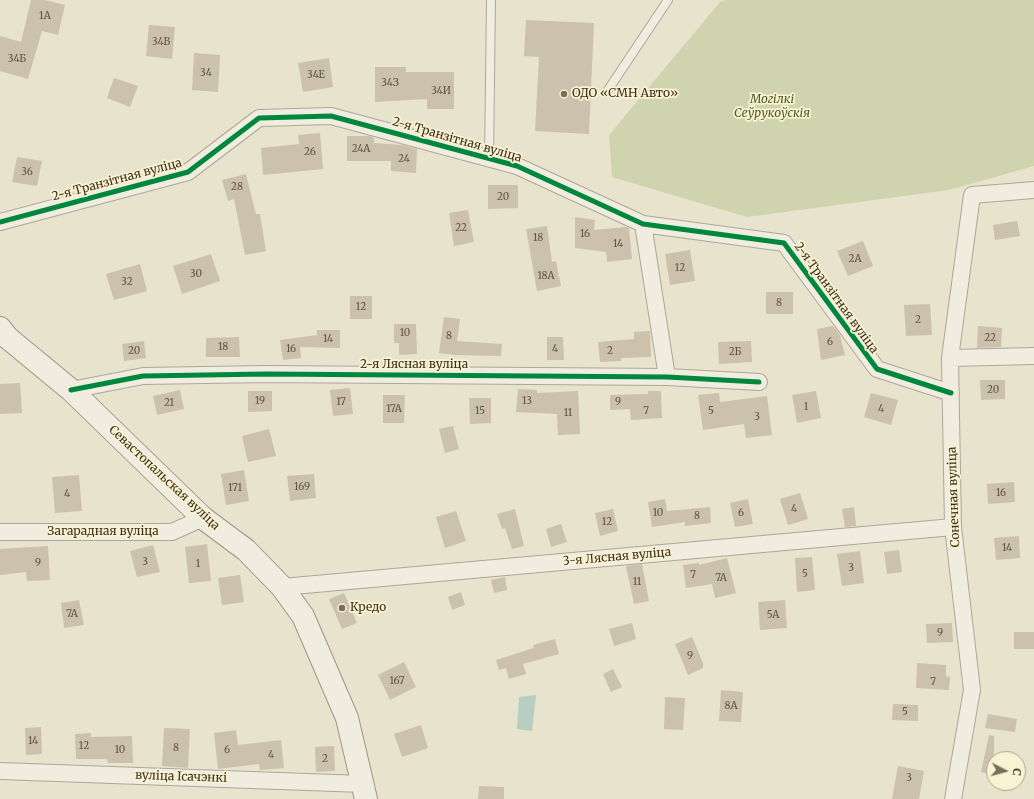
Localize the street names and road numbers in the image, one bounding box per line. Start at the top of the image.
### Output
street label: 2-я Транзітная вуліца [391,115,523,165]
street label: 2-я Транзітная вуліца [51,156,183,204]
street label: 2-я Транзітная вуліца [791,240,881,356]
street label: 2-я Лясная вуліца [360,358,468,372]
street label: Севастопальская вуліца [106,423,222,533]
street label: Сонечная вуліца [945,446,963,548]
street label: Загарадная вуліца [47,525,159,539]
street label: 3-я Лясная вуліца [562,545,672,569]
street label: вуліца Ісачэнкі [135,768,227,786]

